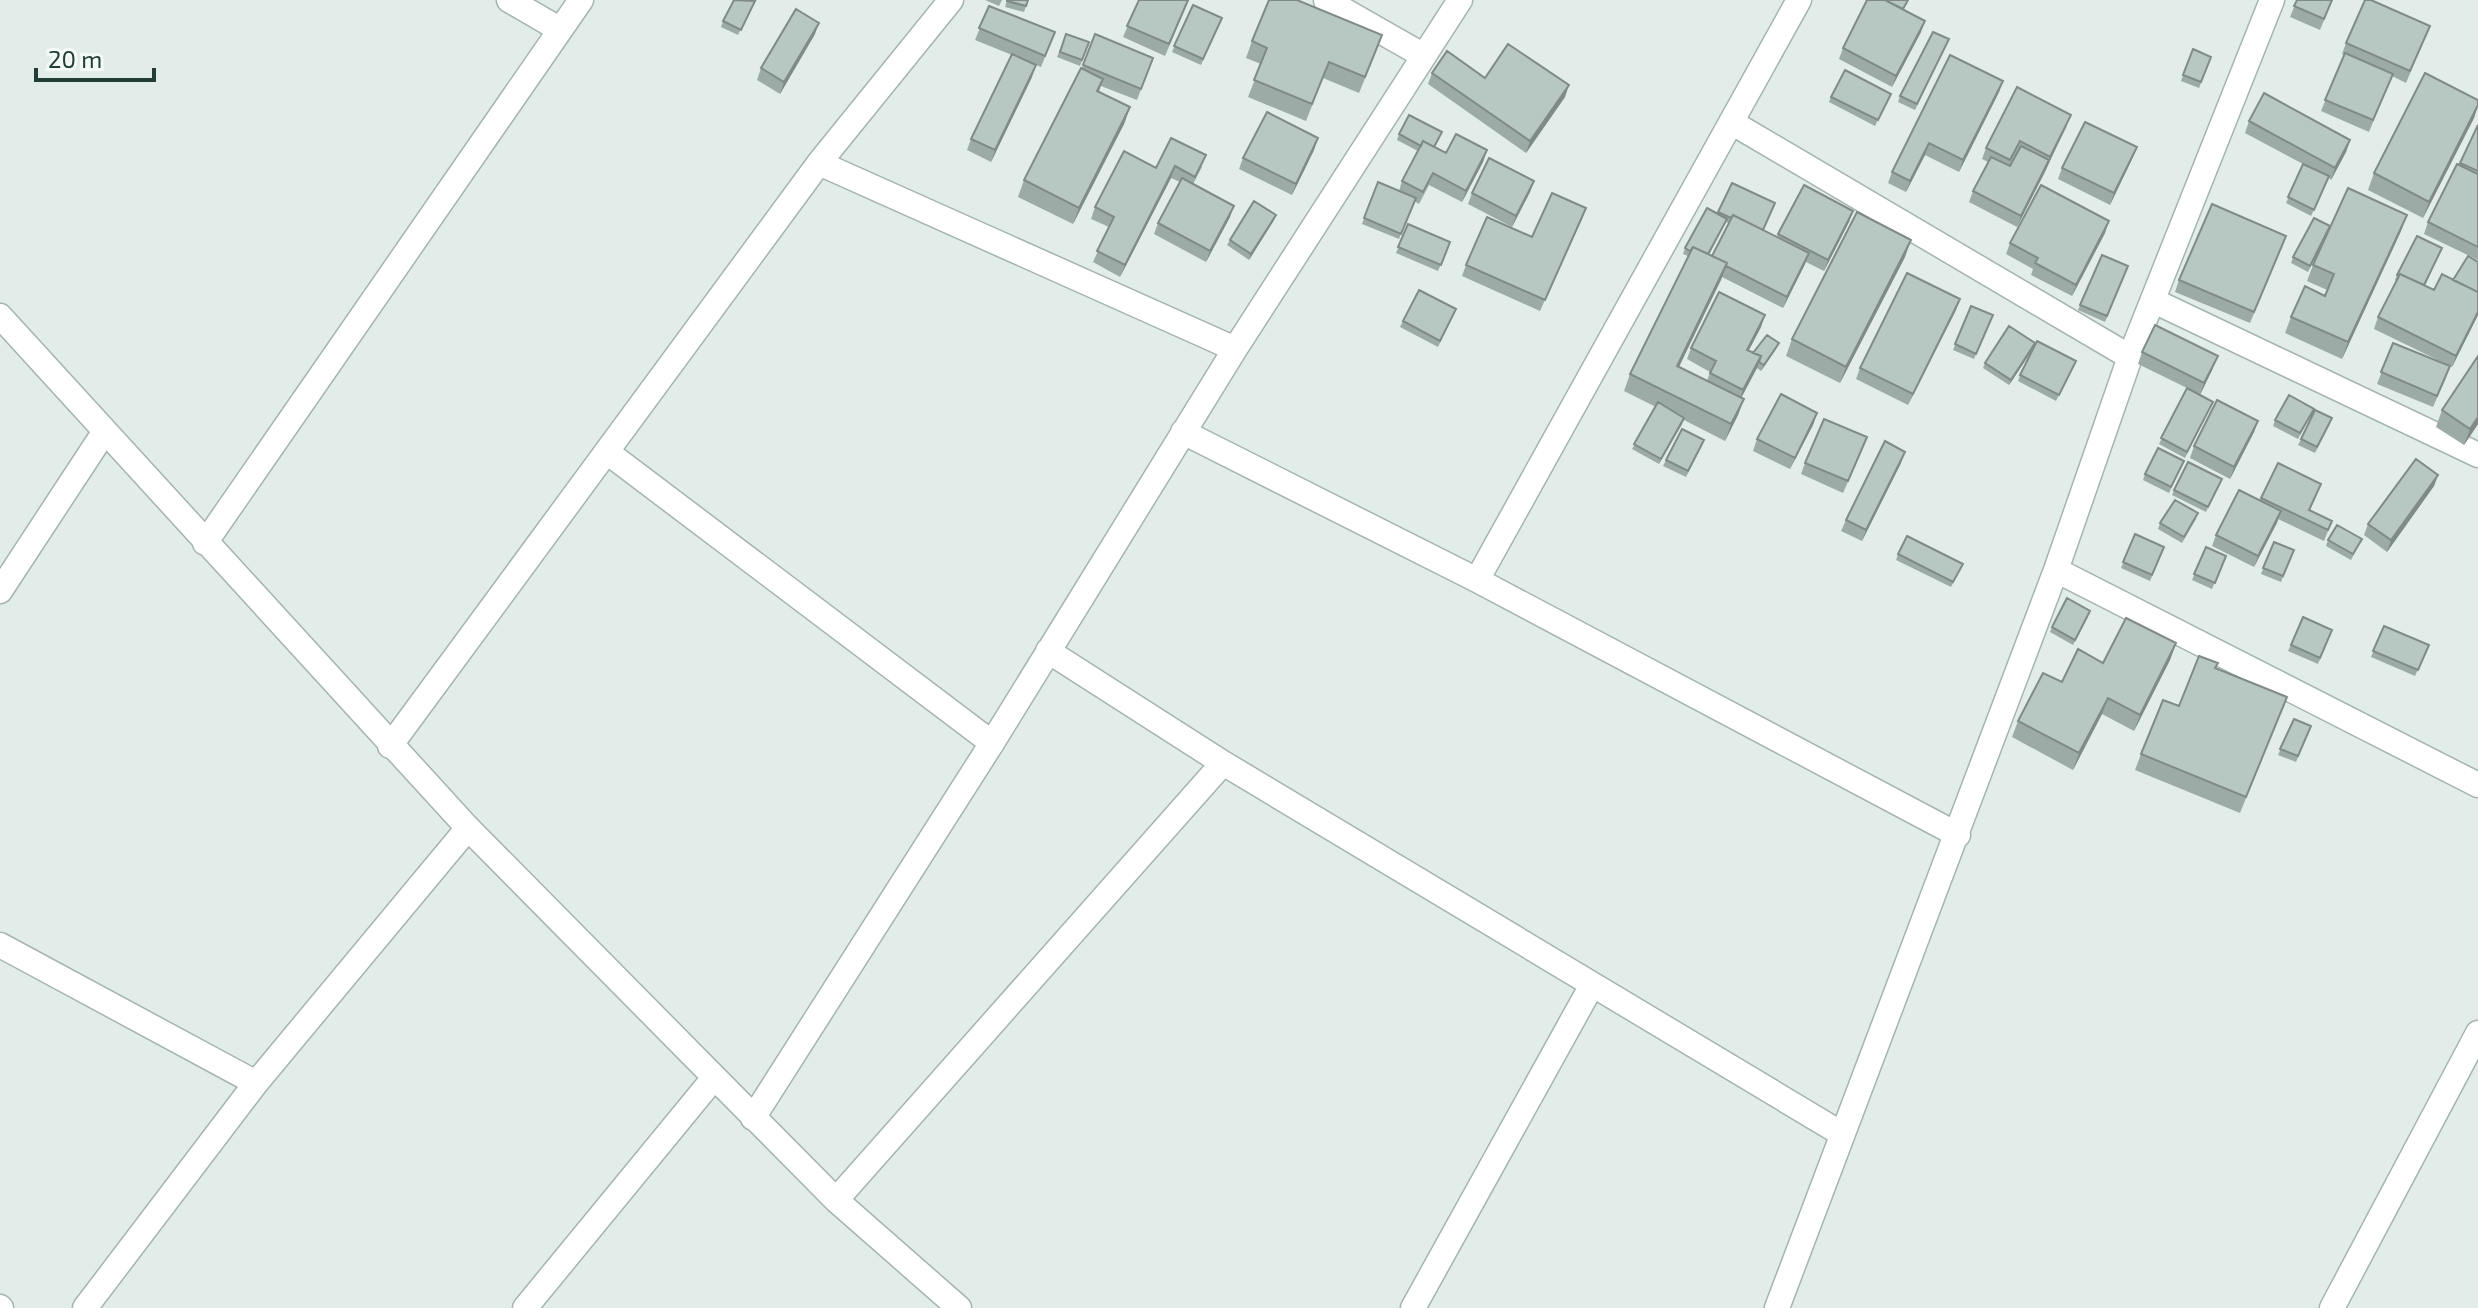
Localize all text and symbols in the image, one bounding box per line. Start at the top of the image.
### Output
scale bar [36,32,154,82]
text: 20 m [48,44,102,73]

